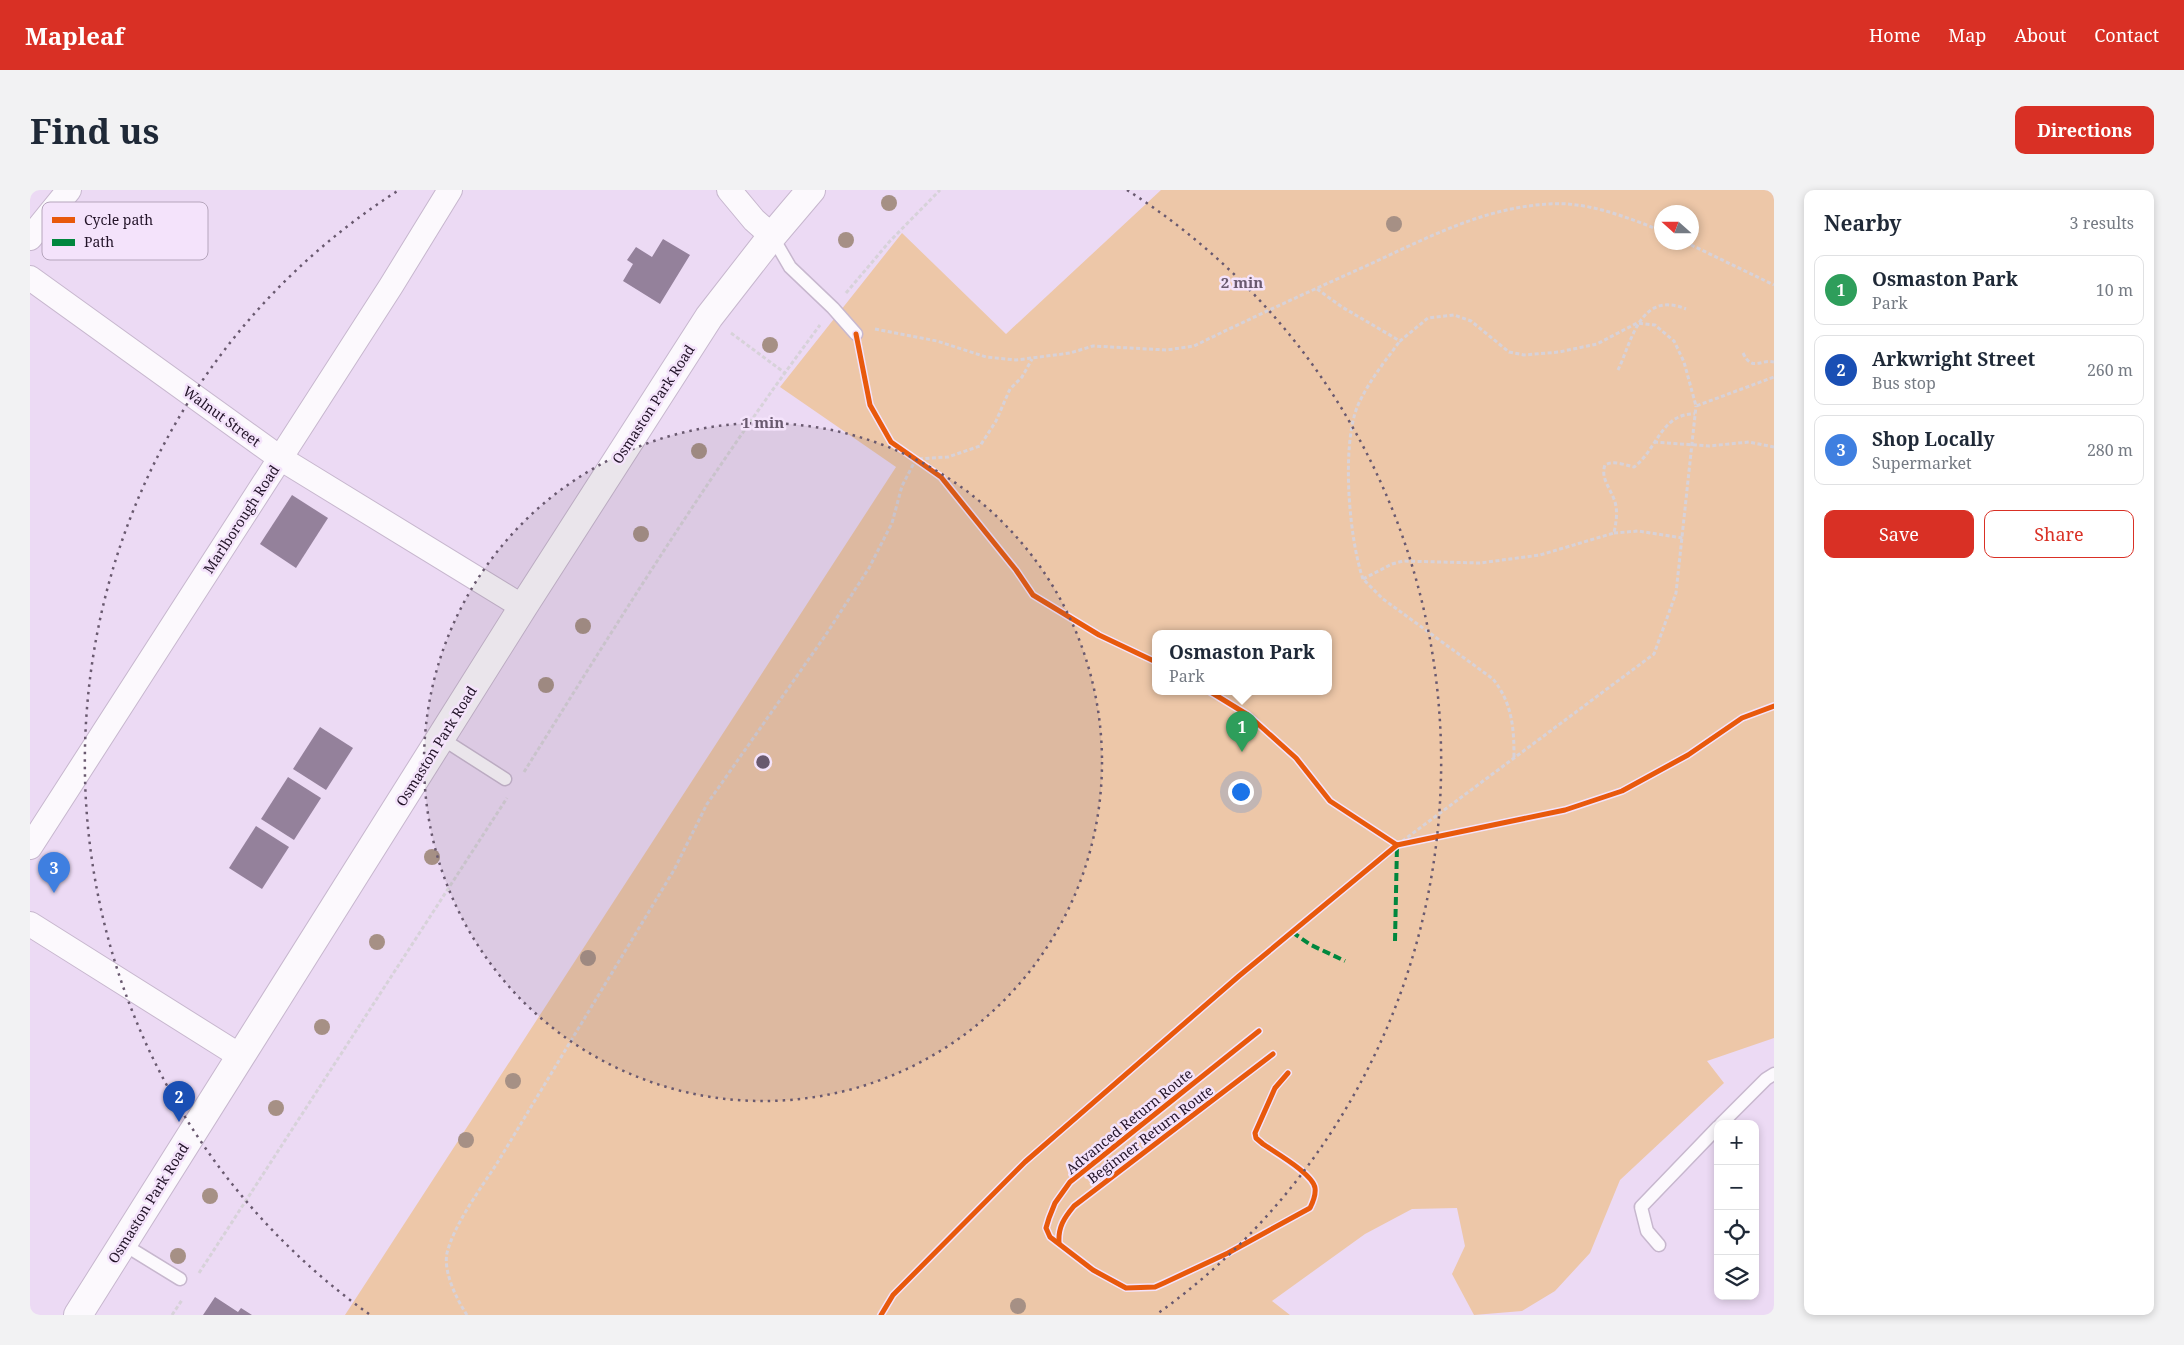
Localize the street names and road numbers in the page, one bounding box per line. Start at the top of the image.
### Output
street label: Osmaston Park Road [607,340,699,467]
street label: Walnut Street [179,381,265,451]
street label: Marlborough Road [199,461,283,577]
street label: Osmaston Park Road [391,682,481,810]
street label: Advanced Return Route [1062,1064,1196,1178]
street label: Beginner Return Route [1083,1080,1217,1188]
street label: Osmaston Park Road [103,1139,193,1267]

